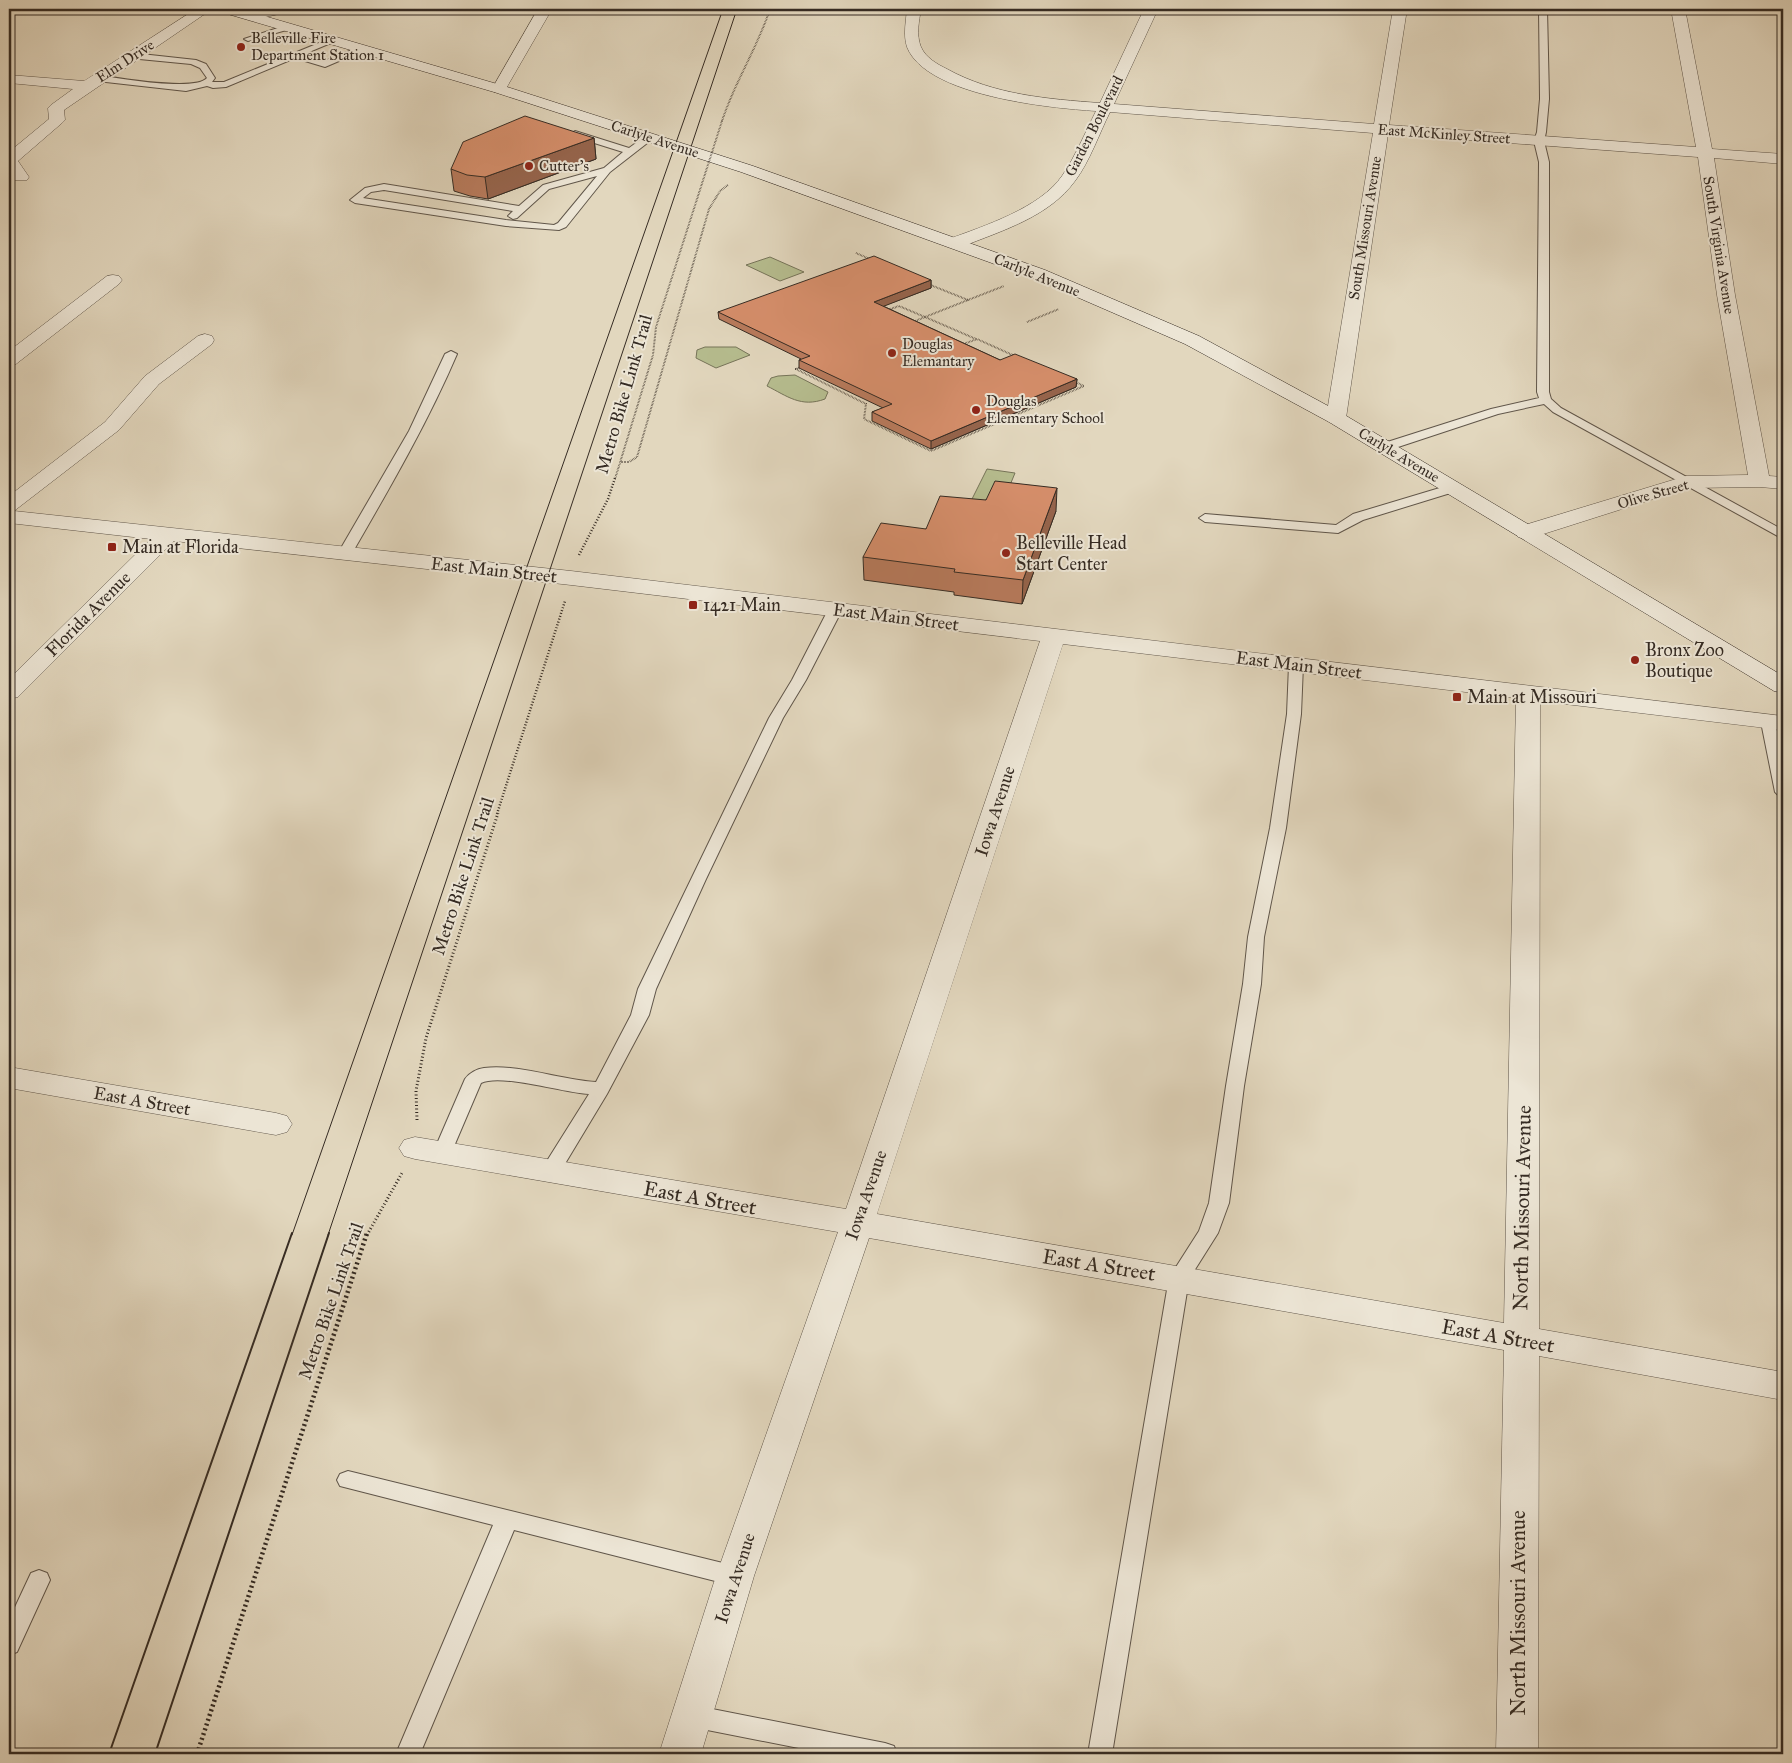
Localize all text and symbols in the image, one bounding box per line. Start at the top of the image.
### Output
place label: Belleville Fire Department Station 1 [251,29,384,64]
street label: Elm Drive [93,36,157,86]
marker: Belleville Fire Department Station 1 [235,41,247,53]
street label: Garden Boulevard [1061,72,1127,179]
street label: Carlyle Avenue [609,116,701,162]
street label: East McKinley Street [1377,120,1512,148]
street label: South Missouri Avenue [1345,155,1385,301]
place label: Cutter's [539,157,589,175]
marker: Cutter's [523,160,535,172]
street label: South Virginia Avenue [1699,175,1739,315]
street label: Carlyle Avenue [991,250,1083,300]
street label: Metro Bike Link Trail [591,312,657,476]
place label: Douglas Elemantary [902,335,975,370]
marker: Douglas Elemantary [886,347,898,359]
place label: Douglas Elementary School [986,392,1105,427]
marker: Douglas Elementary School [970,404,982,416]
street label: Carlyle Avenue [1355,424,1443,486]
street label: Olive Street [1615,475,1691,513]
place label: Belleville Head Start Center [1016,532,1127,575]
place label: Main at Florida [122,536,239,558]
marker: Main at Florida [106,541,118,553]
marker: Belleville Head Start Center [1000,547,1012,559]
street label: East Main Street [430,552,559,588]
street label: Florida Avenue [41,567,135,661]
place label: 1421 Main [703,594,781,616]
street label: East Main Street [832,598,961,636]
marker: 1421 Main [687,599,699,611]
place label: Bronx Zoo Boutique [1645,639,1724,683]
street label: East Main Street [1235,646,1364,684]
marker: Bronx Zoo Boutique [1629,654,1641,666]
place label: Main at Missouri [1467,686,1597,708]
marker: Main at Missouri [1451,691,1463,703]
street label: Iowa Avenue [970,763,1020,859]
street label: Metro Bike Link Trail [427,794,499,958]
street label: East A Street [92,1082,193,1120]
street label: North Missouri Avenue [1507,1105,1537,1311]
street label: Iowa Avenue [840,1147,892,1243]
street label: East A Street [641,1175,759,1221]
street label: Metro Bike Link Trail [294,1219,368,1382]
street label: East A Street [1040,1243,1158,1287]
street label: East A Street [1439,1313,1557,1359]
street label: North Missouri Avenue [1505,1510,1531,1716]
street label: Iowa Avenue [710,1530,760,1626]

